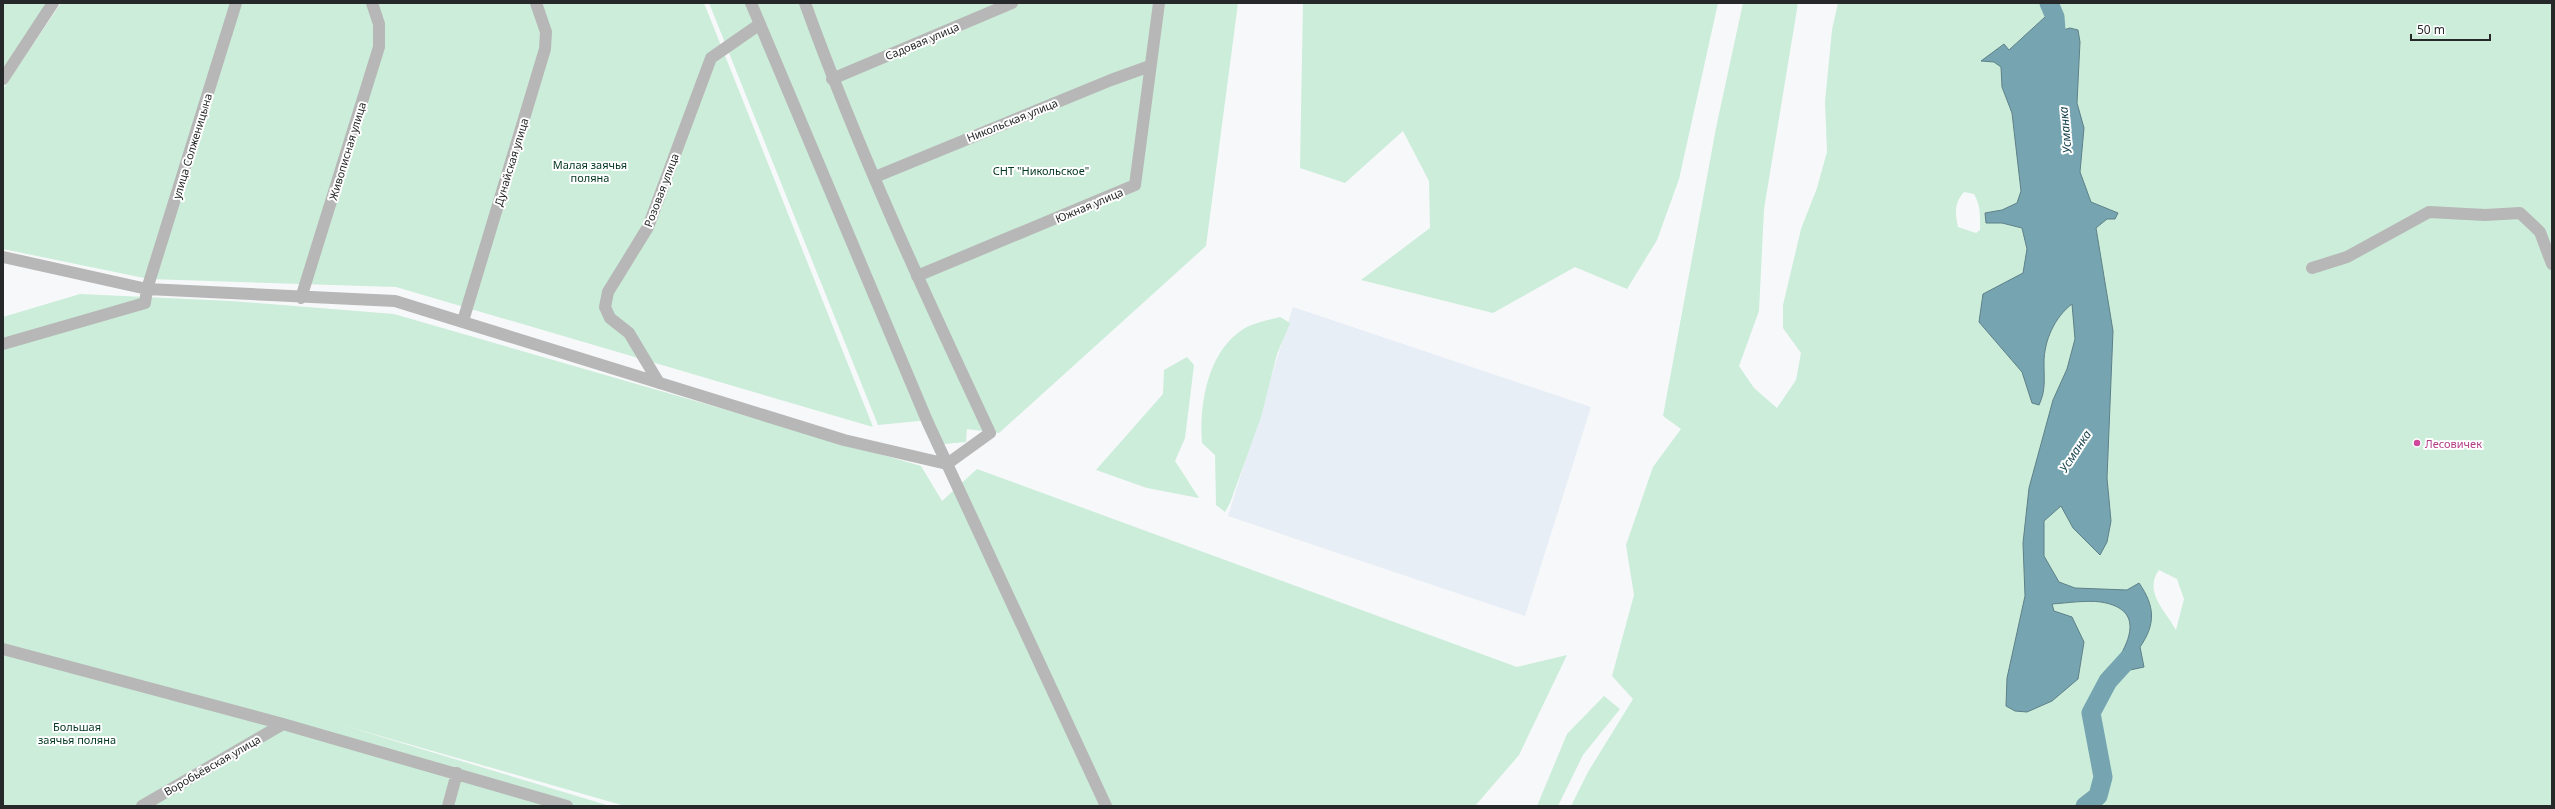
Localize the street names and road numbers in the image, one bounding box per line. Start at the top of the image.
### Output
street label: Садовая улица [883,19,961,63]
street label: улица Солженицына [169,91,215,201]
street label: Никольская улица [964,95,1060,145]
street label: Живописная улица [325,100,369,202]
street label: Дунайская улица [490,116,532,208]
street label: Розовая улица [640,151,682,229]
street label: Южная улица [1053,184,1125,226]
street label: Воробьёвская улица [161,731,263,799]

